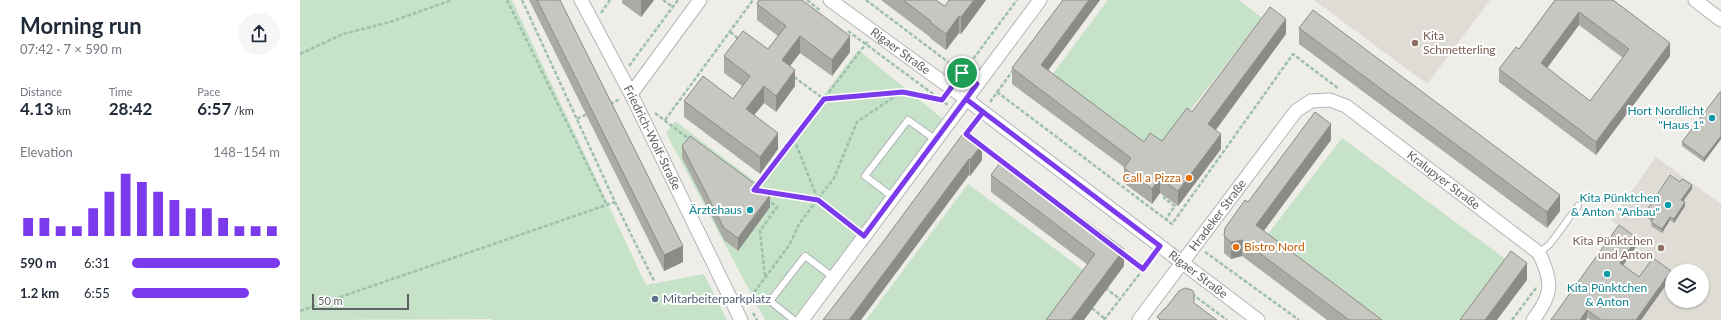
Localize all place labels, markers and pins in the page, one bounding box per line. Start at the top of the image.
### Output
place label: Kita Schmetterling [1423,28,1496,57]
marker: Kita Schmetterling [1410,38,1420,48]
pin [945,56,979,90]
place label: Hort Nordlicht "Haus 1" [1627,103,1705,132]
marker: Hort Nordlicht "Haus 1" [1707,113,1717,123]
place label: Call a Pizza [1122,170,1181,185]
marker: Call a Pizza [1184,173,1194,183]
place label: Kita Pünktchen & Anton "Anbau" [1571,190,1660,219]
marker: Kita Pünktchen & Anton "Anbau" [1663,200,1673,210]
place label: Ärztehaus [689,202,742,217]
marker: Ärztehaus [745,205,755,215]
place label: Kita Pünktchen und Anton [1572,233,1653,262]
place label: Bistro Nord [1244,239,1305,254]
marker: Bistro Nord [1231,242,1241,252]
marker: Kita Pünktchen und Anton [1656,243,1666,253]
marker: Kita Pünktchen & Anton [1602,269,1612,279]
place label: Kita Pünktchen & Anton [1567,280,1647,309]
place label: Mitarbeiterparkplatz [663,291,771,306]
marker: Mitarbeiterparkplatz [650,294,660,304]

